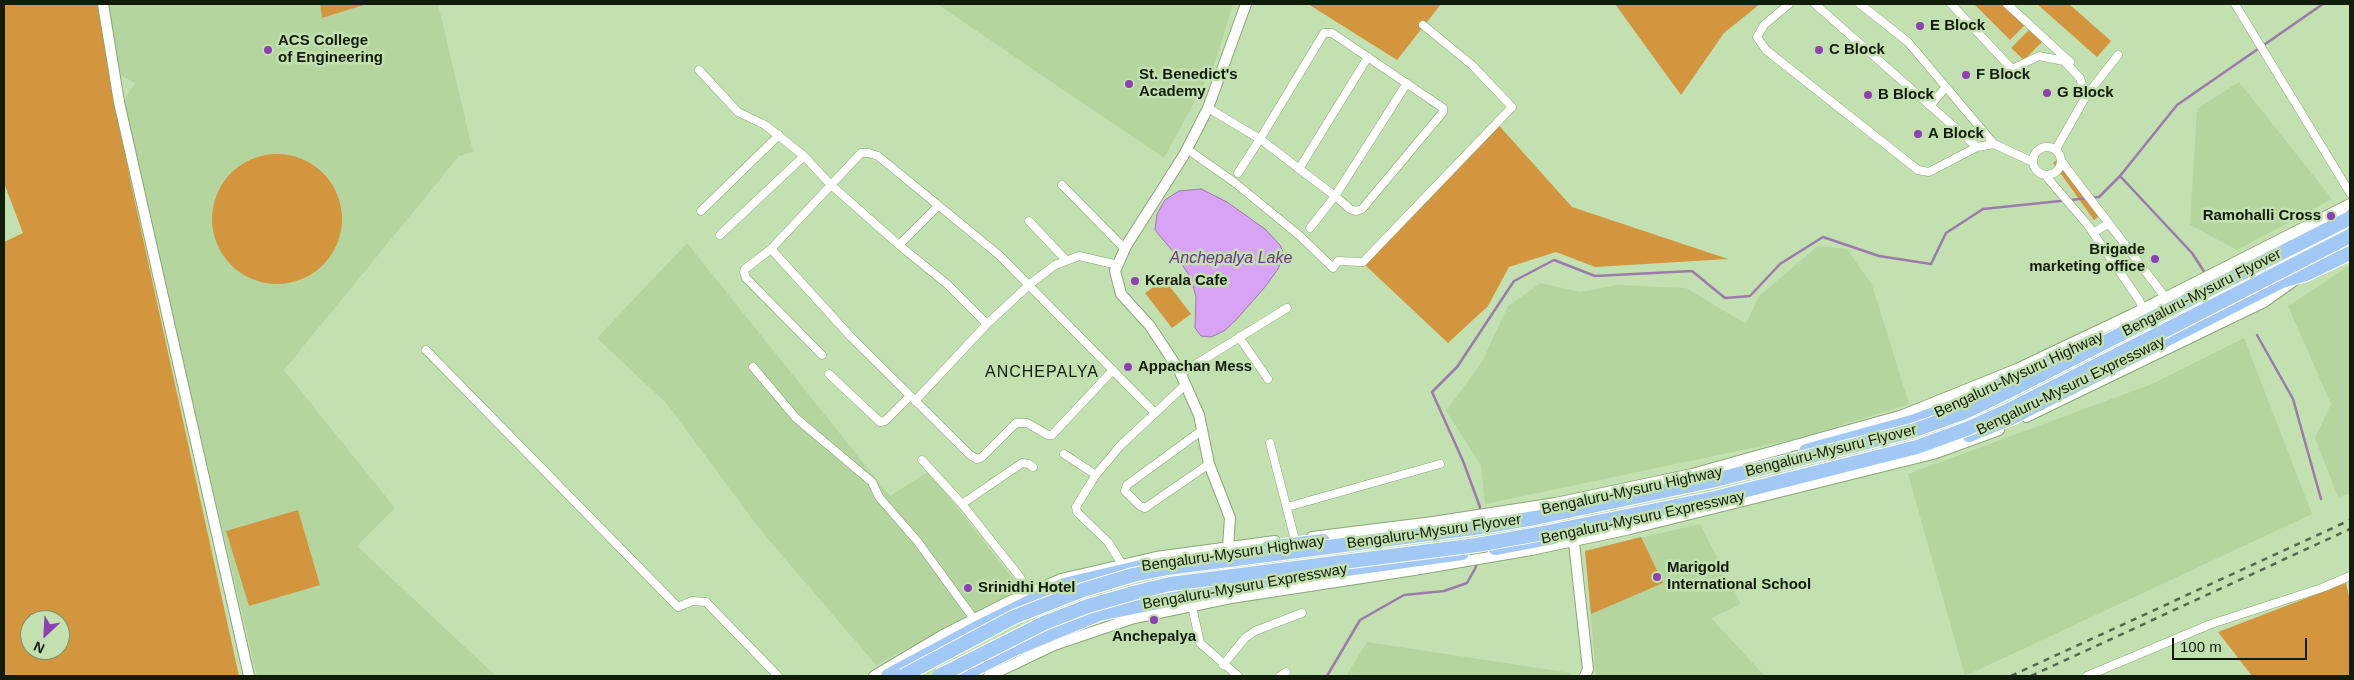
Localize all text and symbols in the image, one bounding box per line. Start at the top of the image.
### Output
place label: E Block [1930,17,1985,35]
marker: E Block [1914,20,1926,32]
place label: ACS College of Engineering [278,32,383,67]
place label: C Block [1829,41,1885,59]
marker: ACS College of Engineering [262,44,274,56]
marker: C Block [1813,44,1825,56]
place label: St. Benedict's Academy [1139,66,1238,101]
place label: F Block [1976,66,2030,84]
marker: F Block [1960,69,1972,81]
marker: St. Benedict's Academy [1123,78,1135,90]
place label: G Block [2057,84,2114,102]
place label: B Block [1878,86,1934,104]
marker: G Block [2041,87,2053,99]
marker: B Block [1862,89,1874,101]
place label: A Block [1928,125,1984,143]
marker: A Block [1912,128,1924,140]
place label: Ramohalli Cross [2203,207,2321,225]
marker: Ramohalli Cross [2325,210,2337,222]
place label: Brigade marketing office [2029,241,2145,276]
street label: Bengaluru-Mysuru Flyover [2120,245,2284,341]
water label: Anchepalya Lake [1170,249,1292,269]
marker: Brigade marketing office [2149,253,2161,265]
place label: Kerala Cafe [1145,272,1228,290]
marker: Kerala Cafe [1129,275,1141,287]
street label: Bengaluru-Mysuru Highway [1932,328,2106,422]
street label: Bengaluru-Mysuru Expressway [1974,332,2168,440]
place label: Appachan Mess [1138,358,1252,376]
marker: Appachan Mess [1122,361,1134,373]
district label: ANCHEPALYA [984,363,1100,383]
street label: Bengaluru-Mysuru Flyover [1743,421,1919,481]
street label: Bengaluru-Mysuru Highway [1540,463,1724,519]
street label: Bengaluru-Mysuru Expressway [1540,488,1746,548]
street label: Bengaluru-Mysuru Flyover [1346,511,1522,553]
street label: Bengaluru-Mysuru Highway [1141,532,1325,576]
place label: Marigold International School [1667,559,1811,594]
street label: Bengaluru-Mysuru Expressway [1141,560,1349,614]
marker: Marigold International School [1651,571,1663,583]
place label: Srinidhi Hotel [978,579,1076,597]
marker: Srinidhi Hotel [962,582,974,594]
north arrow [20,610,70,660]
marker: Anchepalya [1148,614,1160,626]
place label: Anchepalya [1112,628,1196,646]
scale bar [2174,628,2309,660]
text: N [31,638,47,657]
text: 100 m [2180,638,2222,655]

